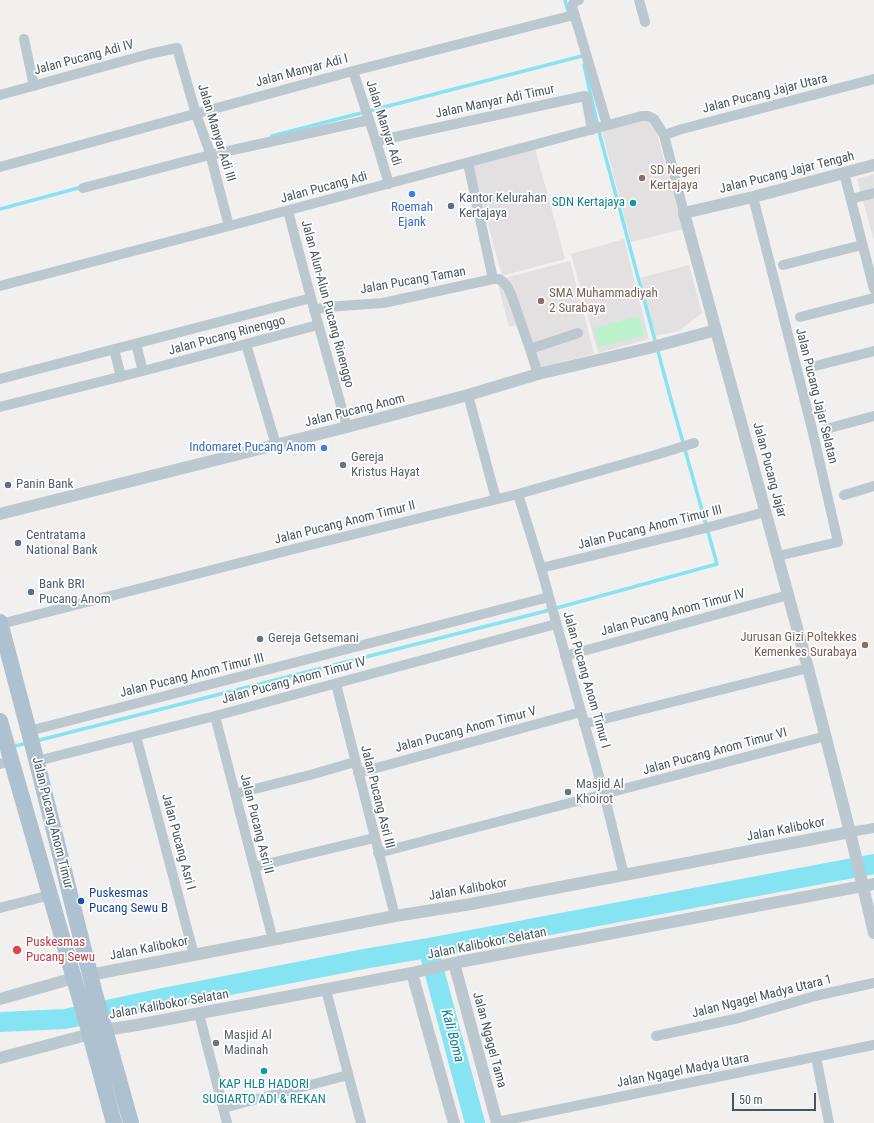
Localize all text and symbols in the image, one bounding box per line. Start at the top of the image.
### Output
street label: Jalan Pucang Adi IV [32,37,136,79]
street label: Jalan Manyar Adi I [254,51,350,91]
street label: Jalan Pucang Jajar Utara [701,71,829,117]
street label: Jalan Manyar Adi [362,78,404,168]
street label: Jalan Manyar Adi III [194,82,238,184]
street label: Jalan Manyar Adi Timur [434,82,556,122]
street label: Jalan Pucang Jajar Tengah [718,149,856,197]
place label: SD Negeri Kertajaya [650,163,701,194]
street label: Jalan Pucang Adi [279,169,369,207]
marker: SD Negeri Kertajaya [637,173,647,183]
marker: Roemah Ejank [407,189,417,199]
place label: Kantor Kelurahan Kertajaya [459,191,547,222]
place label: SDN Kertajaya [552,195,625,211]
marker: SDN Kertajaya [628,198,638,208]
place label: Roemah Ejank [391,200,433,231]
marker: Kantor Kelurahan Kertajaya [446,201,456,211]
street label: Jalan Alun-Alun Pucang Rinenggo [297,219,357,389]
street label: Jalan Pucang Taman [359,264,467,298]
place label: SMA Muhammadiyah 2 Surabaya [549,286,658,317]
marker: SMA Muhammadiyah 2 Surabaya [536,296,546,306]
street label: Jalan Pucang Rinenggo [167,313,287,359]
street label: Jalan Pucang Jajar Selatan [792,326,840,466]
street label: Jalan Pucang Anom [303,391,407,431]
street label: Jalan Pucang Jajar [749,421,789,519]
place label: Indomaret Pucang Anom [189,440,316,456]
marker: Indomaret Pucang Anom [319,443,329,453]
place label: Gereja Kristus Hayat [351,450,420,481]
marker: Gereja Kristus Hayat [338,460,348,470]
place label: Panin Bank [16,477,73,493]
marker: Panin Bank [3,480,13,490]
street label: Jalan Pucang Anom Timur II [273,498,417,548]
street label: Jalan Pucang Anom Timur III [576,503,724,553]
place label: Centratama National Bank [26,528,98,559]
marker: Centratama National Bank [13,538,23,548]
place label: Bank BRI Pucang Anom [39,577,111,608]
street label: Jalan Pucang Anom Timur IV [599,586,747,640]
marker: Bank BRI Pucang Anom [26,587,36,597]
street label: Jalan Pucang Anom Timur I [559,610,613,750]
place label: Jurusan Gizi Poltekkes Kemenkes Surabaya [740,630,857,661]
place label: Gereja Getsemani [268,631,359,647]
marker: Gereja Getsemani [255,634,265,644]
marker: Jurusan Gizi Poltekkes Kemenkes Surabaya [860,640,870,650]
street label: Jalan Pucang Anom Timur III [118,651,266,701]
street label: Jalan Pucang Anom Timur IV [220,654,368,708]
street label: Jalan Pucang Anom Timur V [394,704,538,756]
street label: Jalan Pucang Anom Timur VI [641,725,789,779]
street label: Jalan Pucang Asri III [357,744,397,850]
street label: Jalan Pucang Anom Timur [28,755,76,891]
street label: Jalan Pucang Asri II [236,772,276,876]
place label: Masjid Al Khoirot [576,777,624,808]
marker: Masjid Al Khoirot [563,787,573,797]
street label: Jalan Pucang Asri I [158,792,198,892]
street label: Jalan Kalibokor [745,815,827,845]
street label: Jalan Kalibokor [427,875,509,905]
place label: Puskesmas Pucang Sewu B [89,886,168,917]
marker: Puskesmas Pucang Sewu B [76,896,86,906]
street label: Jalan Kalibokor Selatan [426,925,548,963]
street label: Jalan Kalibokor [108,934,190,964]
place label: Puskesmas Pucang Sewu [26,935,95,966]
marker: Puskesmas Pucang Sewu [11,944,23,956]
street label: Jalan Ngagel Madya Utara 1 [690,972,834,1022]
street label: Jalan Kalibokor Selatan [108,987,230,1023]
street label: Jalan Ngagel Tama [469,990,509,1090]
water label: Kali Boma [437,1008,467,1064]
place label: Masjid Al Madinah [224,1028,272,1059]
marker: Masjid Al Madinah [211,1038,221,1048]
street label: Jalan Ngagel Madya Utara [615,1051,751,1091]
marker: KAP HLB HADORI SUGIARTO ADI & REKAN [259,1066,269,1076]
place label: KAP HLB HADORI SUGIARTO ADI & REKAN [202,1077,326,1108]
scale bar [734,1085,818,1111]
text: 50 m [739,1093,763,1107]

